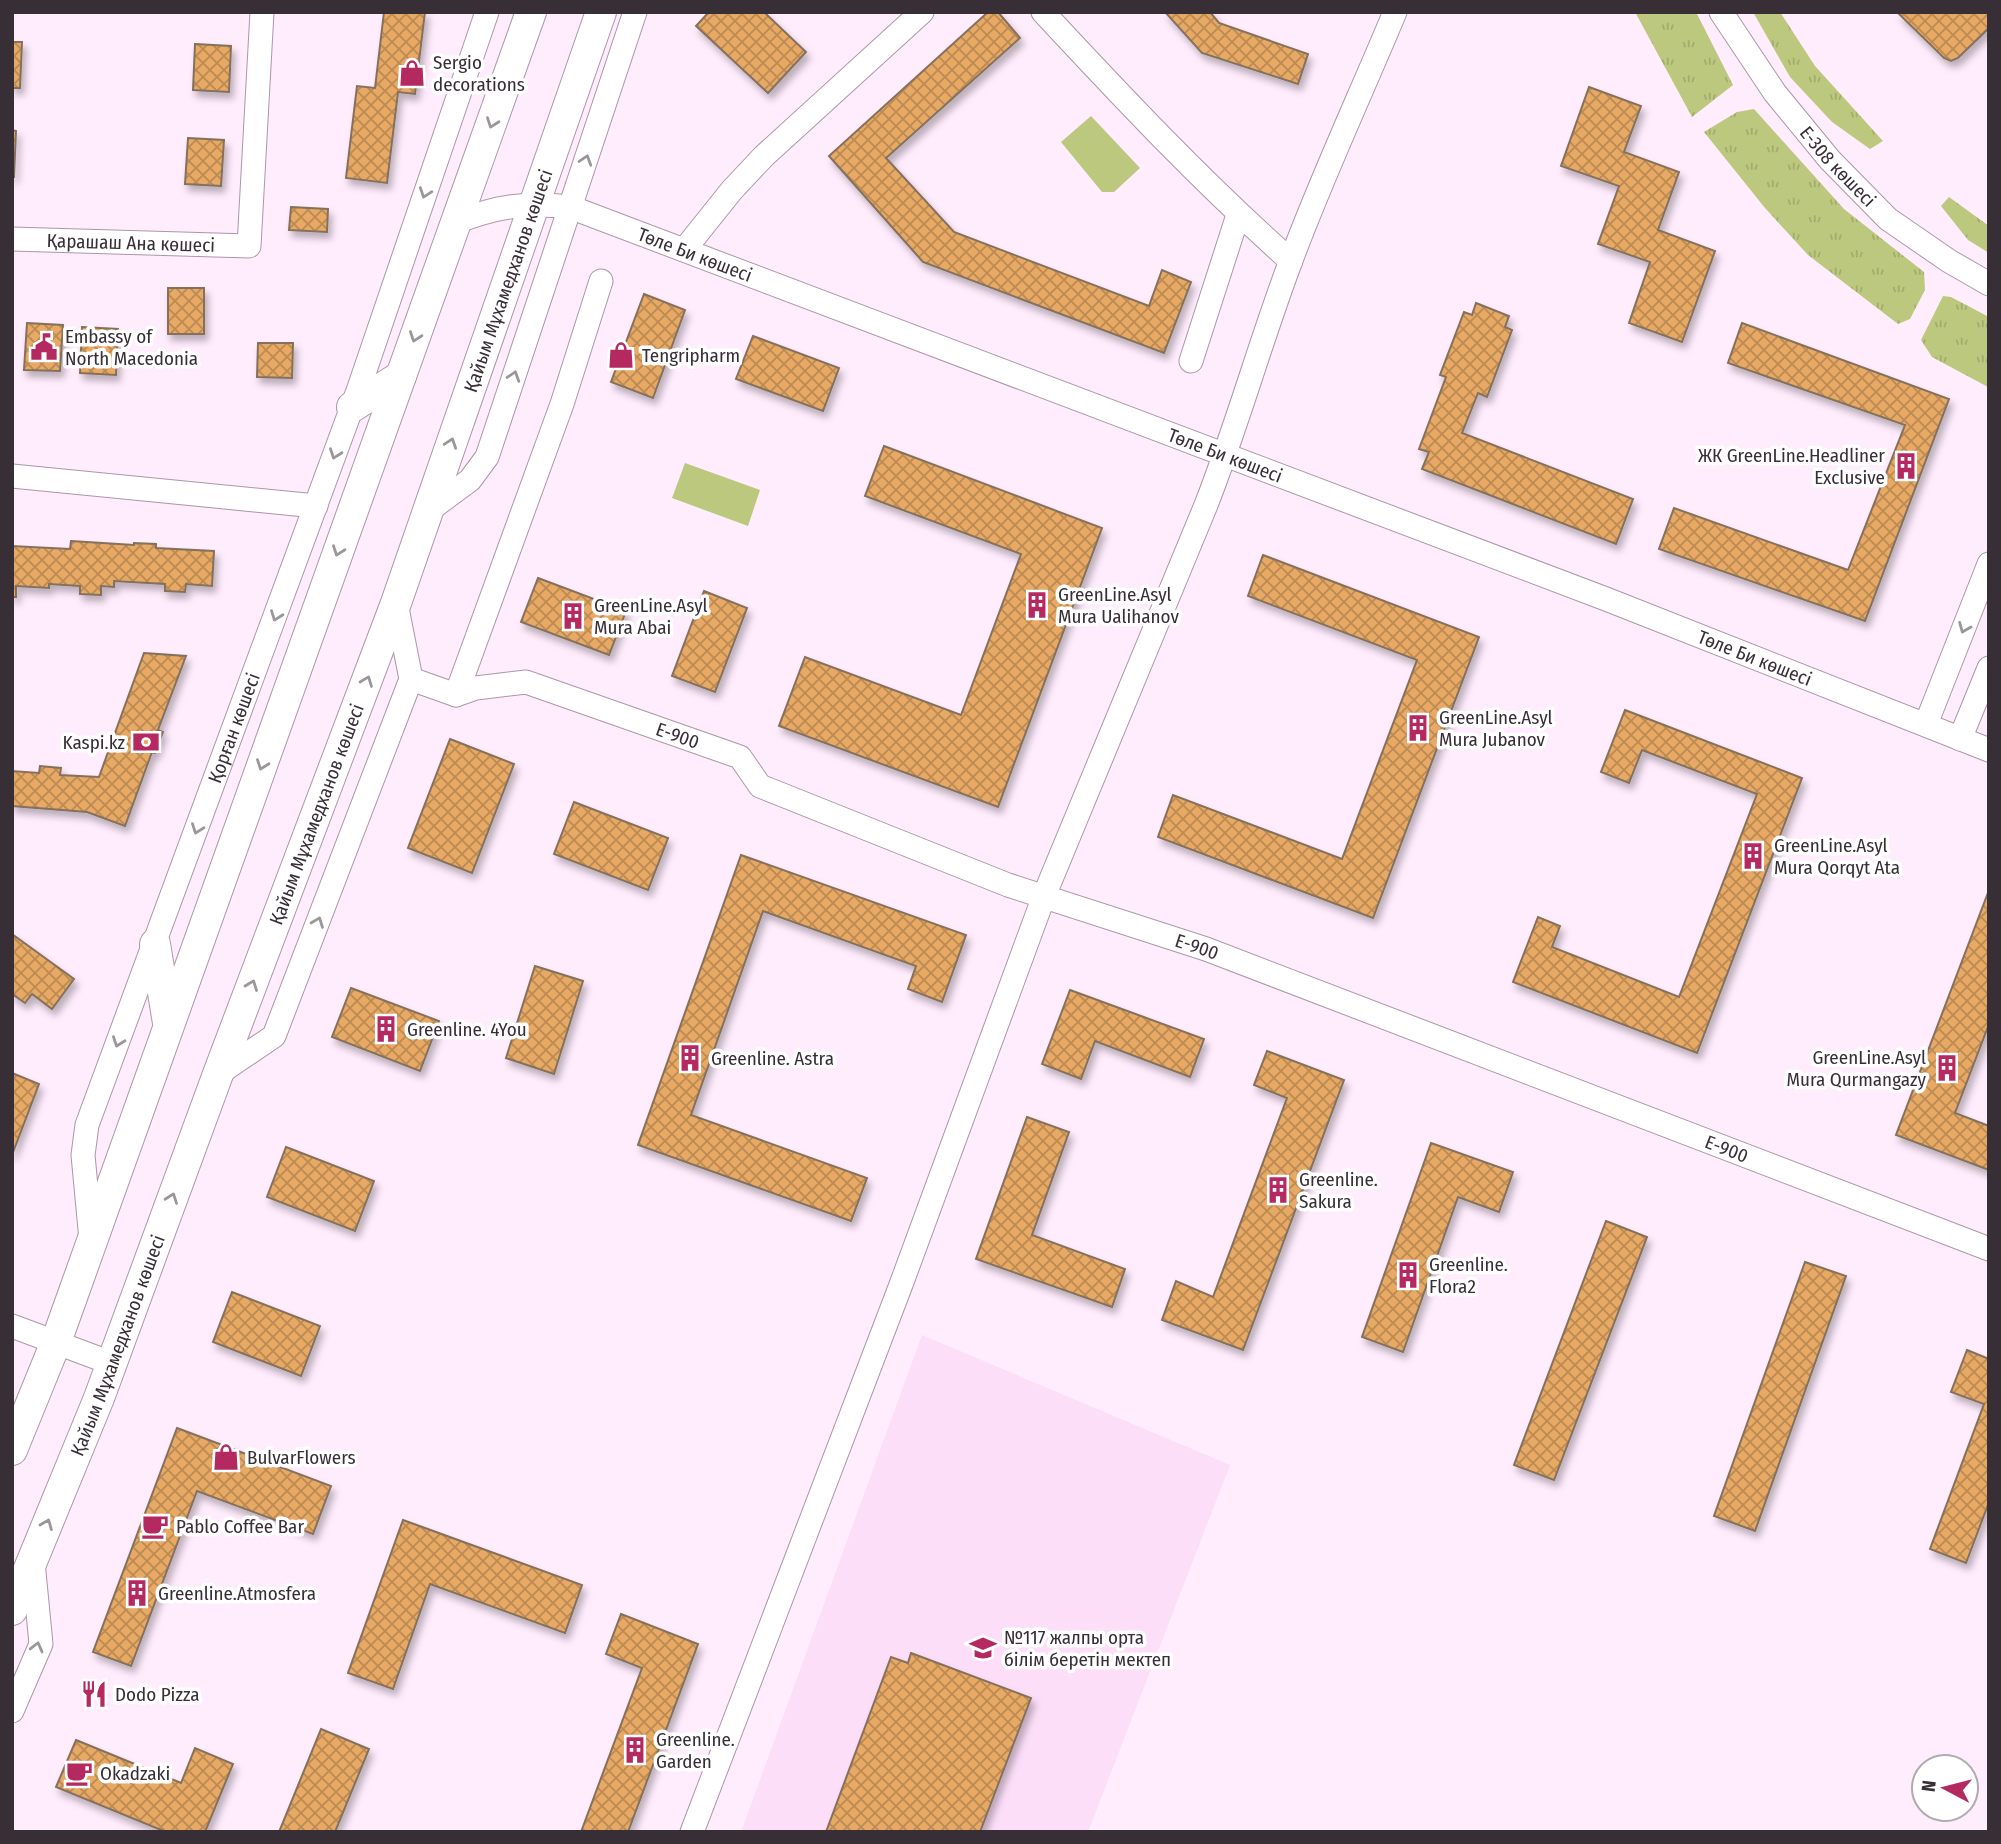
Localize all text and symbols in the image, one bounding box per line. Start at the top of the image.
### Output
place label: Sergio decorations [433,51,525,96]
shop icon: Sergio decorations [397,58,427,88]
one-way arrow [486,116,500,128]
street label: Е-308 көшесі [1795,121,1880,212]
one-way arrow [578,155,592,167]
street label: Қайым Мұхамедханов көшесі [459,166,558,395]
one-way arrow [419,186,433,198]
street label: Төле Би көшесі [634,223,755,287]
street label: Қарашаш Ана көшесі [46,229,215,257]
place label: Embassy of North Macedonia [65,325,198,370]
one-way arrow [409,330,423,342]
public building icon: Embassy of North Macedonia [29,332,59,362]
shop icon: Tengripharm [606,340,636,370]
place label: Tengripharm [642,344,740,367]
one-way arrow [505,370,520,382]
street label: Төле Би көшесі [1165,423,1286,488]
one-way arrow [443,438,457,450]
place label: ЖК GreenLine.Headliner Exclusive [1698,444,1885,489]
one-way arrow [329,448,343,460]
building icon: ЖК GreenLine.Headliner Exclusive [1891,451,1921,481]
one-way arrow [333,544,347,556]
place label: GreenLine.Asyl Mura Ualihanov [1058,583,1180,628]
building icon: GreenLine.Asyl Mura Ualihanov [1022,590,1052,620]
place label: GreenLine.Asyl Mura Abai [594,594,708,639]
building icon: GreenLine.Asyl Mura Abai [558,601,588,631]
one-way arrow [270,609,284,621]
one-way arrow [1958,621,1972,633]
street label: Төле Би көшесі [1694,625,1815,691]
street label: Қорған көшесі [203,670,265,786]
one-way arrow [359,675,373,687]
street label: Қайым Мұхамедханов көшесі [264,701,369,928]
place label: GreenLine.Asyl Mura Jubanov [1439,706,1553,751]
building icon: GreenLine.Asyl Mura Jubanov [1403,713,1433,743]
street label: E-900 [653,717,702,754]
bank icon: Kaspi.kz [131,727,161,757]
place label: Kaspi.kz [63,731,125,754]
one-way arrow [256,759,270,771]
one-way arrow [191,822,205,834]
place label: GreenLine.Asyl Mura Qorqyt Ata [1774,834,1900,879]
building icon: GreenLine.Asyl Mura Qorqyt Ata [1738,841,1768,871]
one-way arrow [310,916,324,928]
street label: E-900 [1172,929,1222,965]
one-way arrow [243,980,257,992]
building icon: Greenline. 4You [371,1014,401,1044]
place label: Greenline. 4You [407,1018,527,1041]
one-way arrow [112,1036,126,1048]
building icon: Greenline. Astra [675,1043,705,1073]
place label: GreenLine.Asyl Mura Qurmangazy [1786,1046,1927,1091]
place label: Greenline. Astra [711,1047,834,1070]
building icon: GreenLine.Asyl Mura Qurmangazy [1932,1053,1962,1083]
street label: E-900 [1702,1130,1751,1168]
place label: Greenline. Sakura [1299,1168,1378,1213]
building icon: Greenline. Sakura [1263,1175,1293,1205]
one-way arrow [164,1193,178,1205]
street label: Қайым Мұхамедханов көшесі [66,1232,170,1459]
place label: Greenline. Flora2 [1429,1253,1508,1298]
building icon: Greenline. Flora2 [1393,1260,1423,1290]
shop icon: BulvarFlowers [211,1442,241,1472]
place label: BulvarFlowers [247,1446,356,1469]
cafe icon: Pablo Coffee Bar [140,1511,170,1541]
place label: Pablo Coffee Bar [176,1515,304,1538]
one-way arrow [39,1518,53,1531]
building icon: Greenline.Atmosfera [122,1578,152,1608]
place label: Greenline.Atmosfera [158,1582,316,1605]
place label: №117 жалпы орта білім беретін мектеп [1004,1626,1171,1671]
school or university icon: №117 жалпы орта білім беретін мектеп [968,1633,998,1663]
one-way arrow [29,1642,43,1654]
restaurant icon: Dodo Pizza [79,1679,109,1709]
place label: Dodo Pizza [115,1683,200,1706]
place label: Greenline. Garden [656,1728,735,1773]
building icon: Greenline. Garden [620,1735,650,1765]
north arrow [1910,1753,1980,1823]
cafe icon: Okadzaki [64,1758,94,1788]
place label: Okadzaki [100,1762,170,1785]
text: N [1917,1779,1941,1793]

